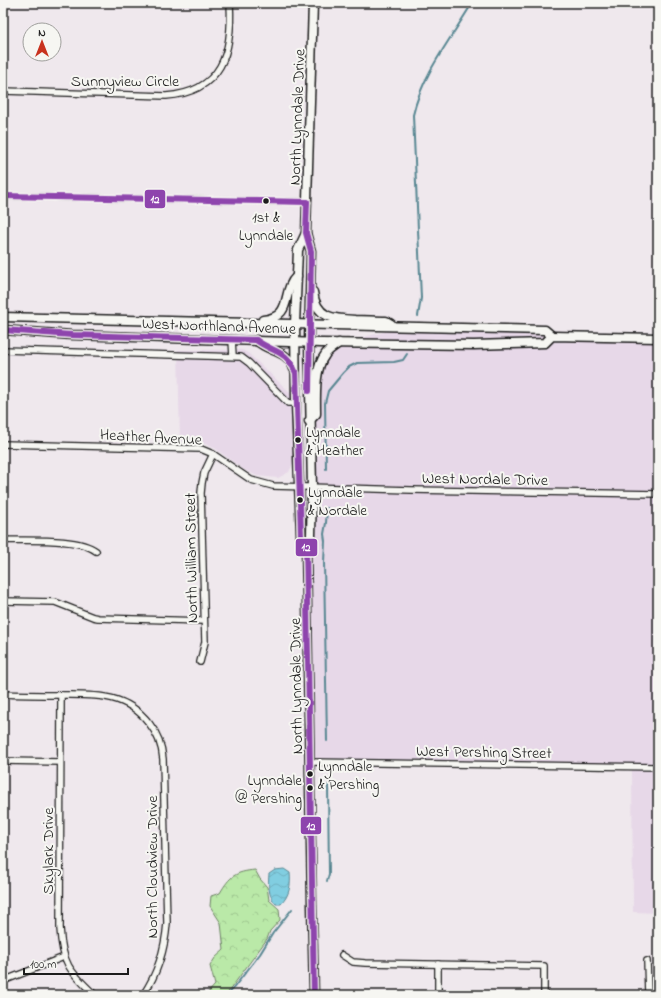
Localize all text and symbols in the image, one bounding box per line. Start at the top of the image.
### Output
north arrow [22,22,62,62]
text: N [38,25,46,41]
street label: North Lynndale Drive [284,48,312,186]
street label: Sunnyview Circle [71,70,180,94]
line badge: 12 [144,189,166,209]
text: 12 [151,192,160,208]
marker: 1st & Lynndale [261,196,271,206]
place label: 1st & Lynndale [239,207,294,248]
street label: West Northland Avenue [141,312,297,342]
place label: Lynndale & Heather [306,422,364,462]
street label: Heather Avenue [99,423,203,453]
marker: Lynndale & Heather [293,435,303,445]
street label: West Nordale Drive [422,467,549,493]
place label: Lynndale & Nordale [308,482,367,522]
street label: North William Street [179,492,205,624]
marker: Lynndale & Nordale [295,495,305,505]
line badge: 12 [295,538,318,557]
text: 12 [302,540,311,556]
street label: North Lynndale Drive [284,617,310,754]
street label: West Pershing Street [416,740,553,766]
place label: Lynndale & Pershing [318,756,380,797]
marker: Lynndale & Pershing [305,769,315,779]
place label: Lynndale @ Pershing [235,770,302,811]
marker: Lynndale @ Pershing [305,783,315,793]
street label: North Cloudview Drive [141,795,165,939]
street label: Skylark Drive [37,807,61,894]
line badge: 12 [300,816,322,835]
text: 12 [307,819,316,835]
scale bar [24,950,128,976]
text: 100 m [30,956,57,974]

